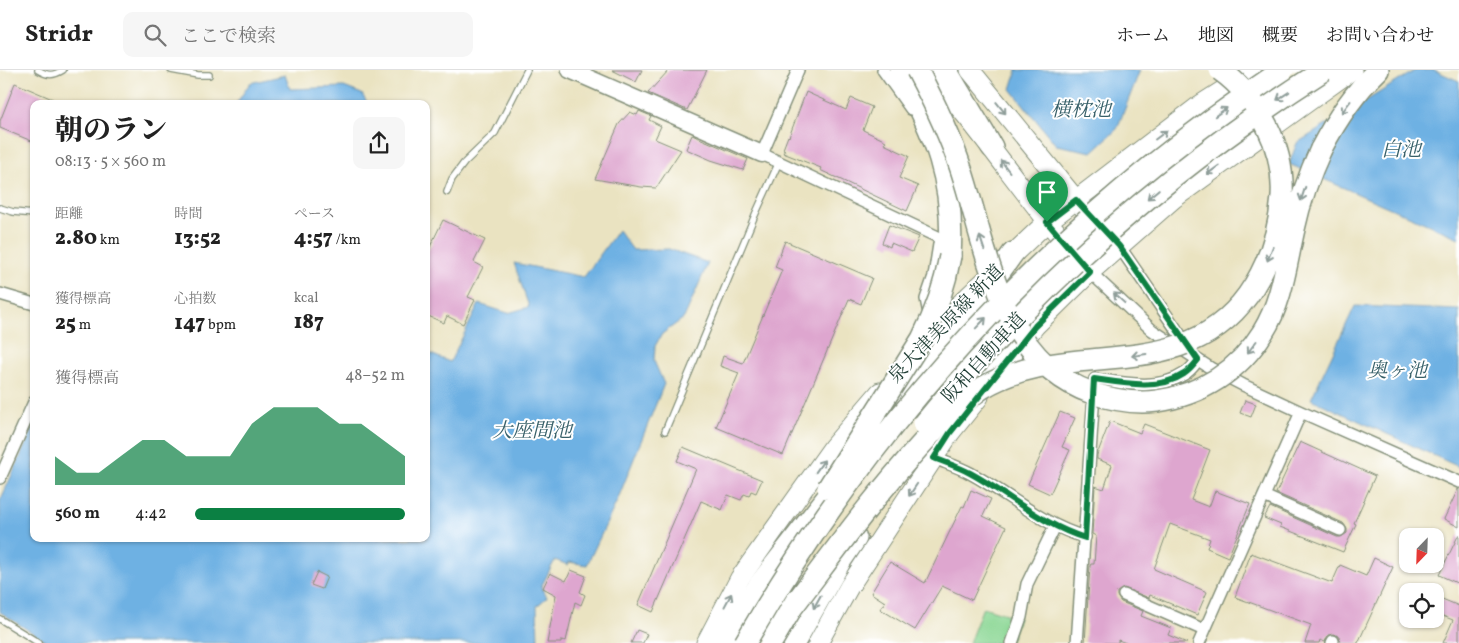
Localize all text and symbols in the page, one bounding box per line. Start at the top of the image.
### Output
search box [123,12,473,57]
text: Stridr [25,18,93,52]
icon: search [141,21,169,49]
text: ここで検索 [181,24,276,50]
text: ホーム [1116,24,1170,49]
text: 地図 [1198,24,1234,49]
text: 概要 [1262,24,1298,49]
text: お問い合わせ [1326,24,1434,49]
one-way arrow [1277,92,1291,102]
water label: 横枕池 [1051,97,1113,125]
one-way arrow [1341,100,1352,113]
one-way arrow [995,101,1006,114]
one-way arrow [1214,107,1228,117]
text: 朝のラン [55,112,167,151]
button: share [353,117,405,169]
one-way arrow [1154,129,1167,140]
water label: 白池 [1381,137,1423,165]
text: 08:13 · 5 × 560 m [55,151,166,173]
one-way arrow [1000,160,1011,173]
one-way arrow [1206,165,1220,175]
pin [1026,171,1068,222]
icon: arrive [1033,178,1061,206]
one-way arrow [1298,186,1307,201]
one-way arrow [1147,188,1160,199]
text: 距離 [55,205,83,224]
text: 時間 [174,205,202,224]
text: ペース [294,205,335,224]
text: 2.80 [55,224,97,253]
text: 13:52 [174,224,221,253]
text: 4:57 [294,224,333,253]
text: km [97,231,120,250]
text: /km [333,231,361,250]
one-way arrow [977,236,987,252]
one-way arrow [1265,246,1274,262]
street label: 泉大津美原線 新道 [883,259,1010,389]
text: kcal [294,289,319,308]
text: 獲得標高 [55,290,111,309]
text: 心拍数 [174,290,216,309]
one-way arrow [1112,292,1125,304]
street label: 阪和自動車道 [937,307,1032,409]
text: 187 [294,308,324,337]
text: 25 [55,309,76,338]
text: 147 [174,309,205,338]
text: m [76,316,91,335]
text: bpm [205,316,236,335]
one-way arrow [975,317,987,329]
one-way arrow [1247,340,1258,353]
one-way arrow [1132,350,1148,360]
water label: 奥ヶ池 [1367,358,1429,386]
text: 48–52 m [345,365,405,387]
text: 獲得標高 [55,368,119,390]
water label: 大座間池 [492,418,574,446]
one-way arrow [815,459,825,473]
one-way arrow [907,483,917,497]
text: 560 m [55,503,100,525]
text: 4:42 [135,503,166,525]
north arrow [1399,528,1444,572]
map controls [1399,528,1444,628]
button: locate [1399,583,1444,628]
one-way arrow [724,593,734,608]
one-way arrow [812,594,822,608]

